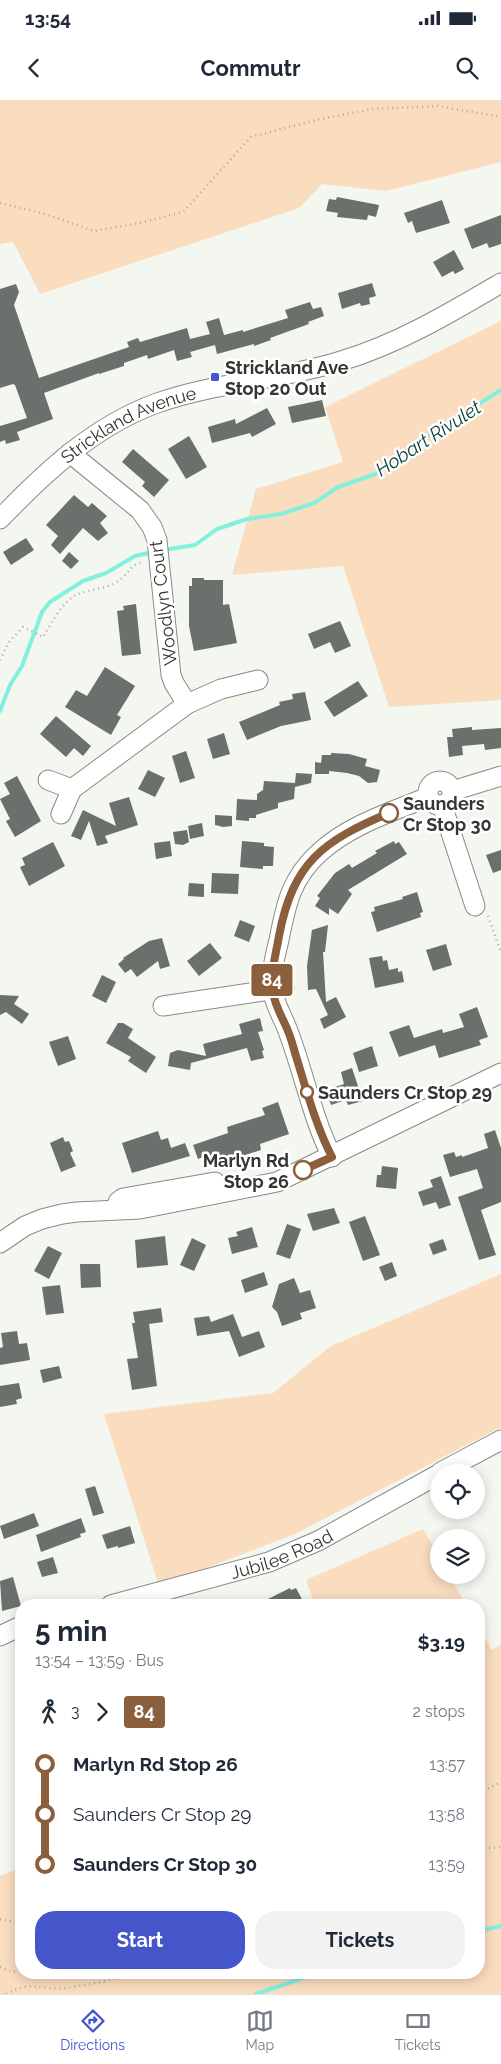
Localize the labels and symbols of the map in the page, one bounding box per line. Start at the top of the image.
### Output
place label: Strickland Ave Stop 20 Out [225,357,349,399]
marker: Strickland Ave Stop 20 Out [209,371,221,383]
street label: Strickland Avenue [56,382,199,467]
water label: Hobart Rivulet [371,395,486,480]
street label: Woodlyn Court [145,539,181,667]
place label: Saunders Cr Stop 30 [403,793,492,835]
marker: Saunders Cr Stop 30 [379,803,399,823]
line badge: 84 [250,964,294,996]
place label: Saunders Cr Stop 29 [318,1082,492,1103]
marker: Saunders Cr Stop 29 [300,1085,314,1099]
place label: Marlyn Rd Stop 26 [203,1150,289,1192]
marker: Marlyn Rd Stop 26 [293,1160,313,1180]
street label: Jubilee Road [228,1525,336,1583]

